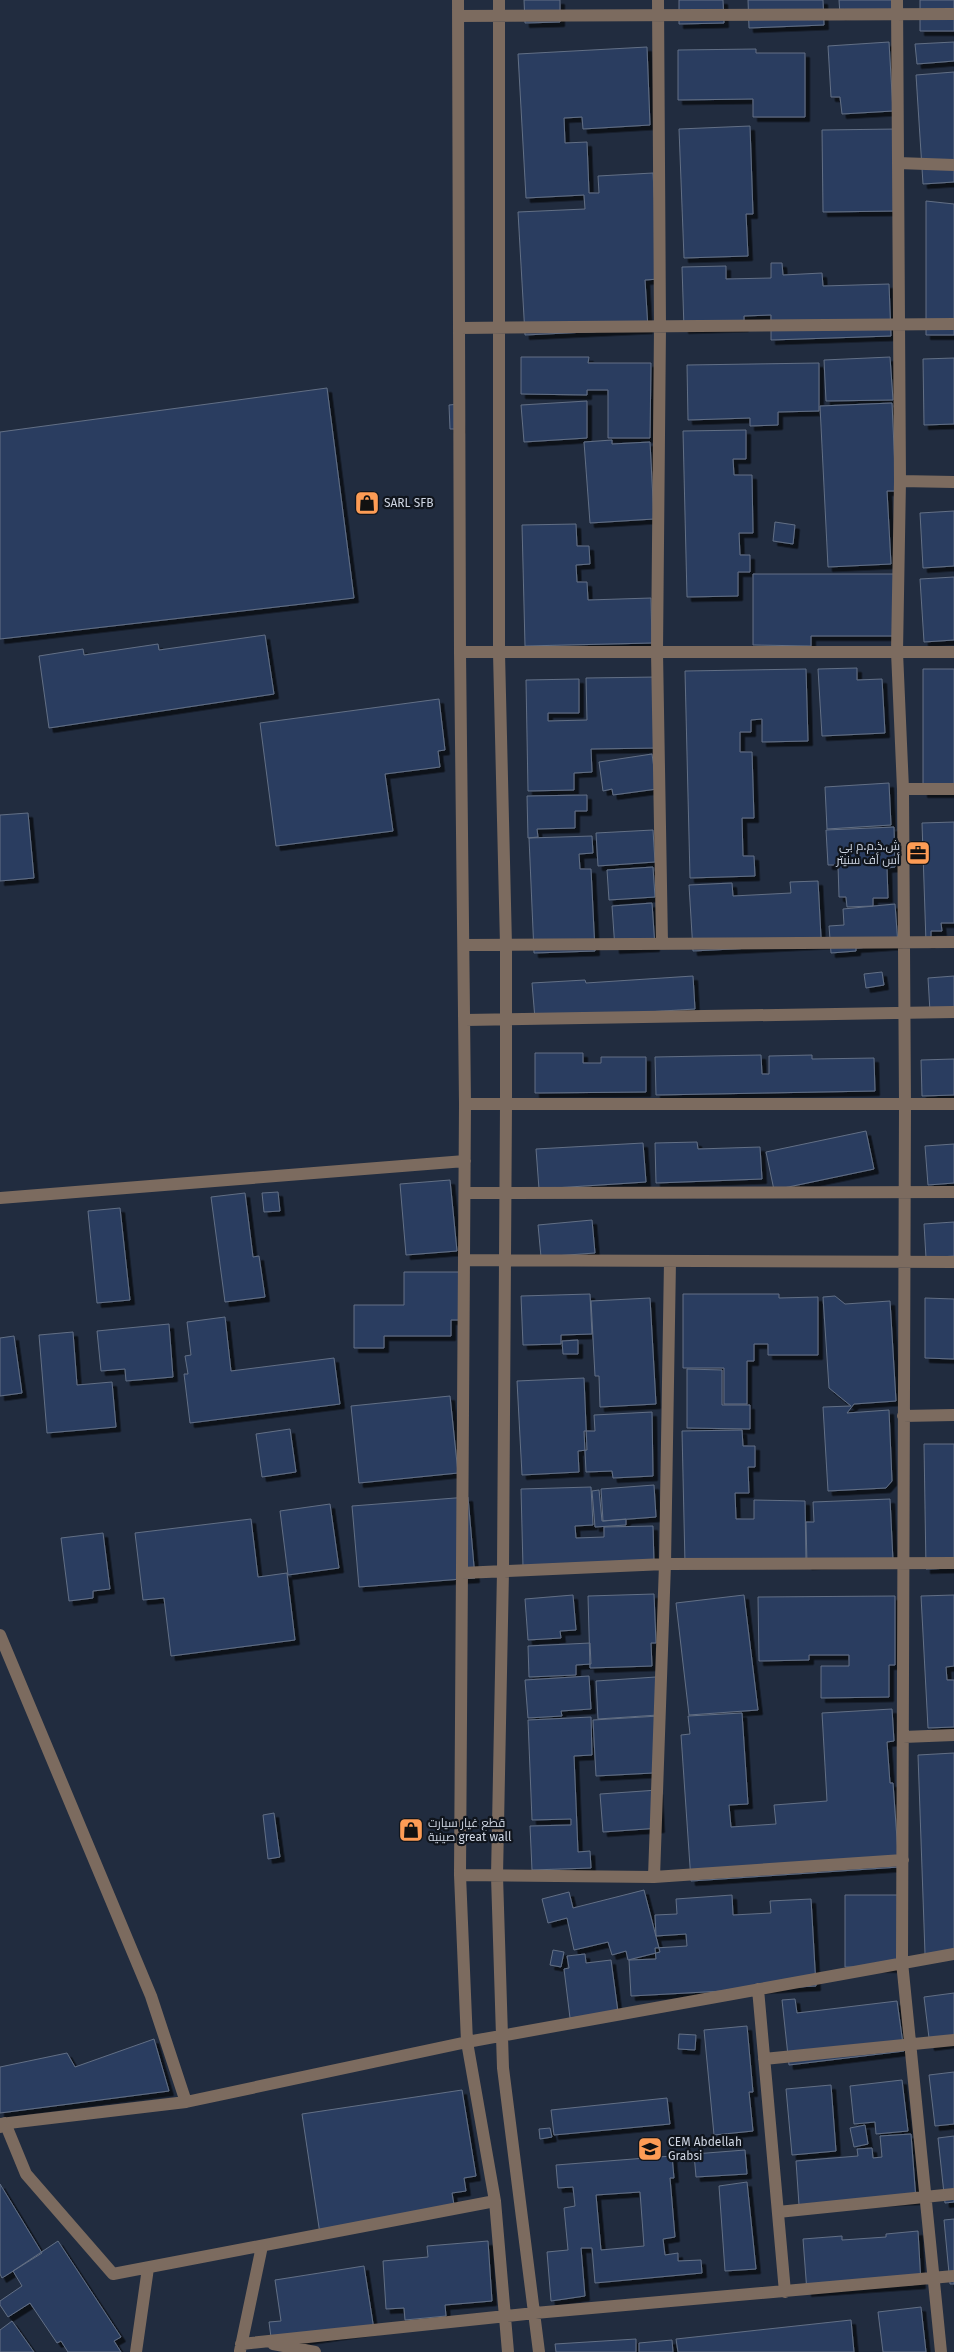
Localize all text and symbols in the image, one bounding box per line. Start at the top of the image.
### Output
shop icon: SARL SFB [354,490,380,516]
place label: SARL SFB [384,496,434,510]
place label: ش.ذ.م.م بي أس أف سنيتر [835,839,900,867]
office icon: ش.ذ.م.م بي أس أف سنيتر [905,840,931,866]
place label: قطع غيار سيارت صينية great wall [428,1816,512,1844]
shop icon: قطع غيار سيارت صينية great wall [398,1817,424,1843]
place label: CEM Abdellah Grabsi [668,2135,742,2163]
school or university icon: CEM Abdellah Grabsi [637,2136,663,2162]

